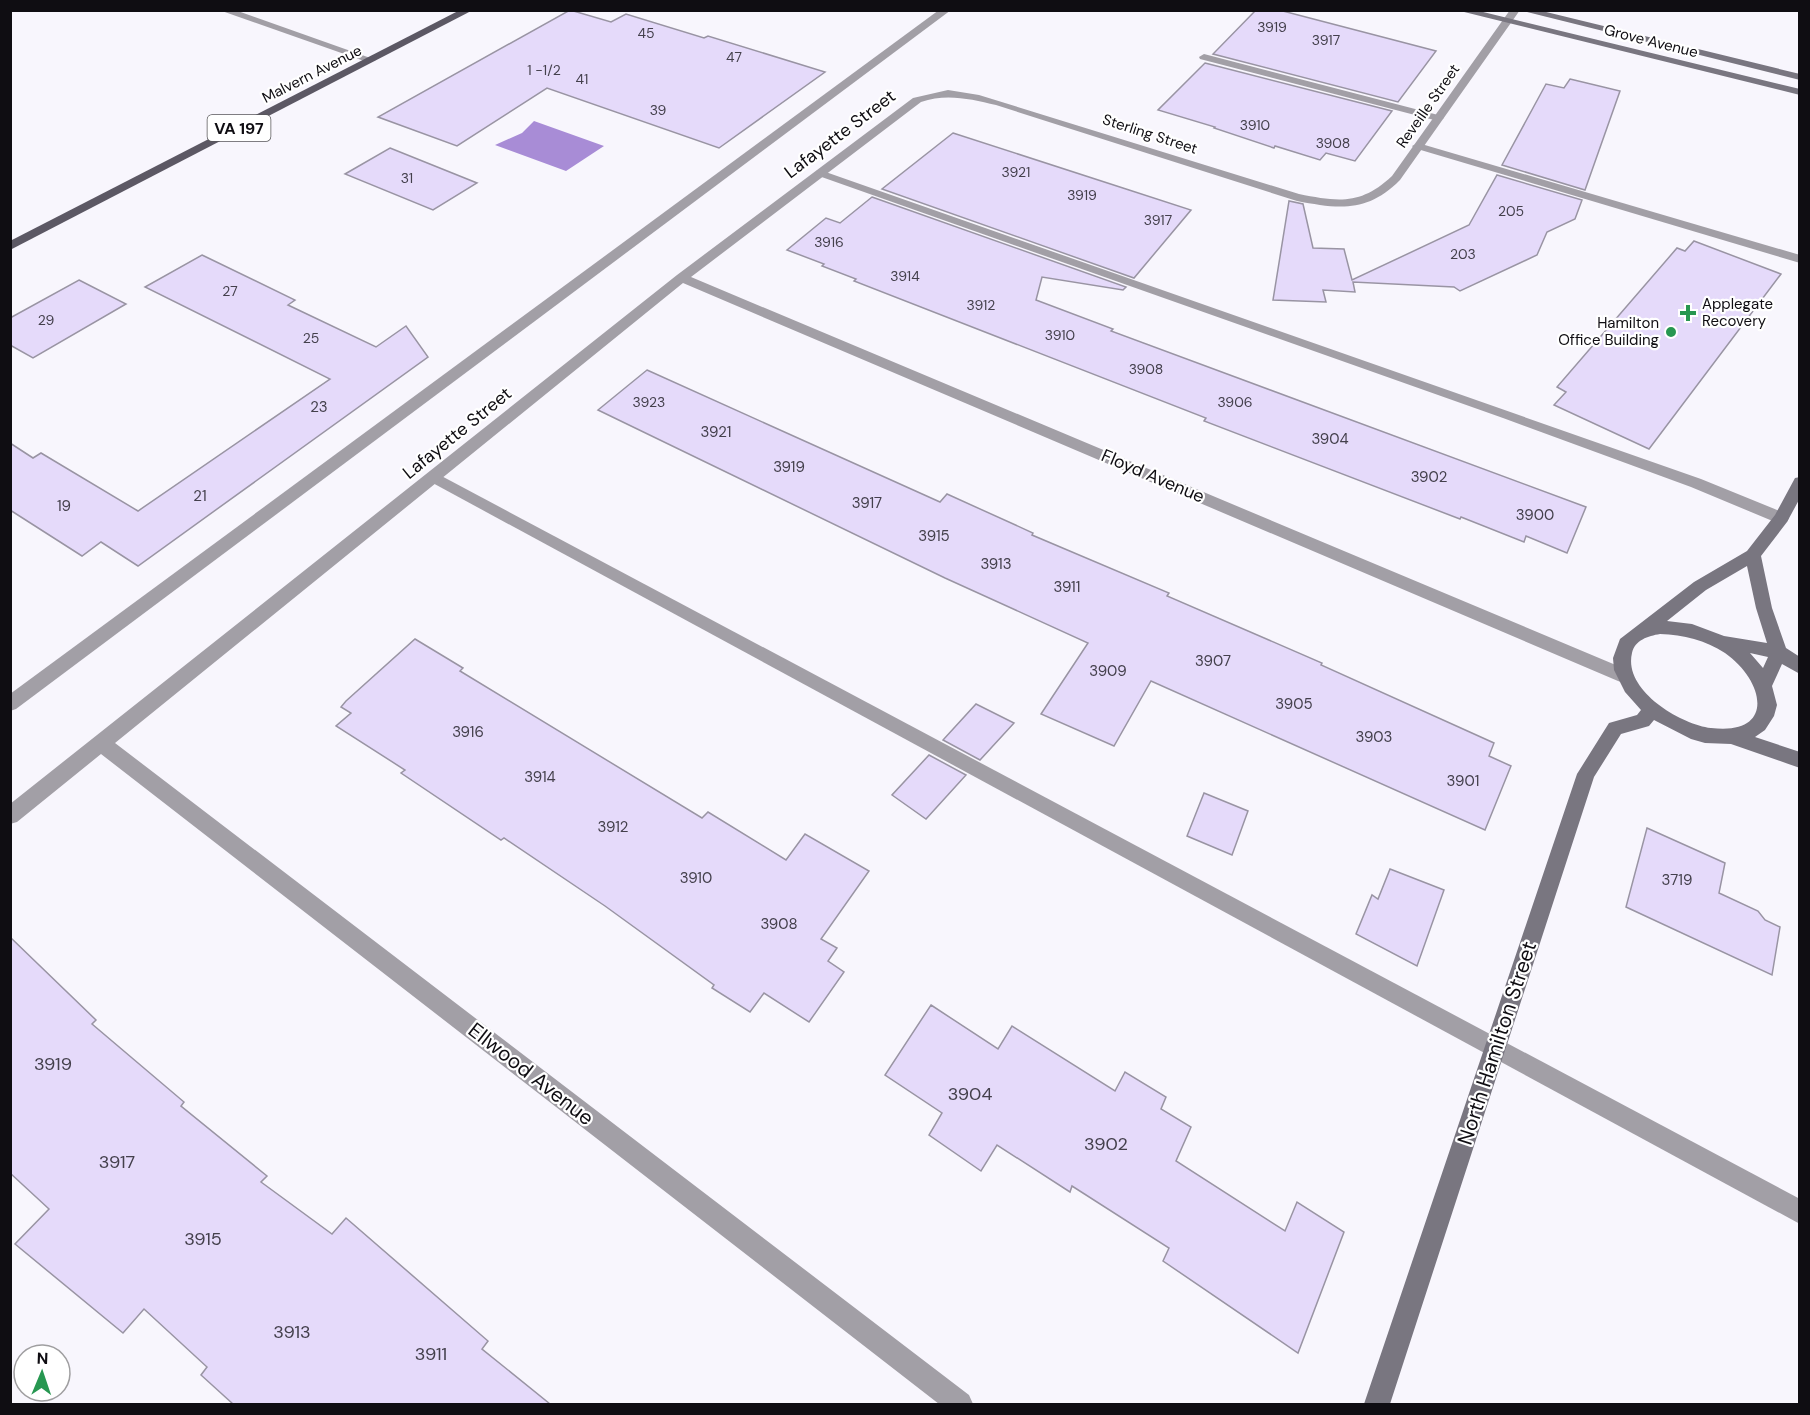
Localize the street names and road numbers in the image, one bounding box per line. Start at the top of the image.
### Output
street label: Grove Avenue [1602,20,1700,62]
street label: Malvern Avenue [259,40,365,108]
street label: Reveille Street [1392,60,1464,152]
street label: Lafayette Street [779,84,901,184]
street label: Sterling Street [1100,109,1200,159]
road number: VA 197 [208,115,270,141]
street label: Lafayette Street [398,382,516,484]
street label: Floyd Avenue [1098,443,1208,509]
street label: North Hamilton Street [1451,938,1543,1148]
street label: Ellwood Avenue [463,1016,600,1132]

